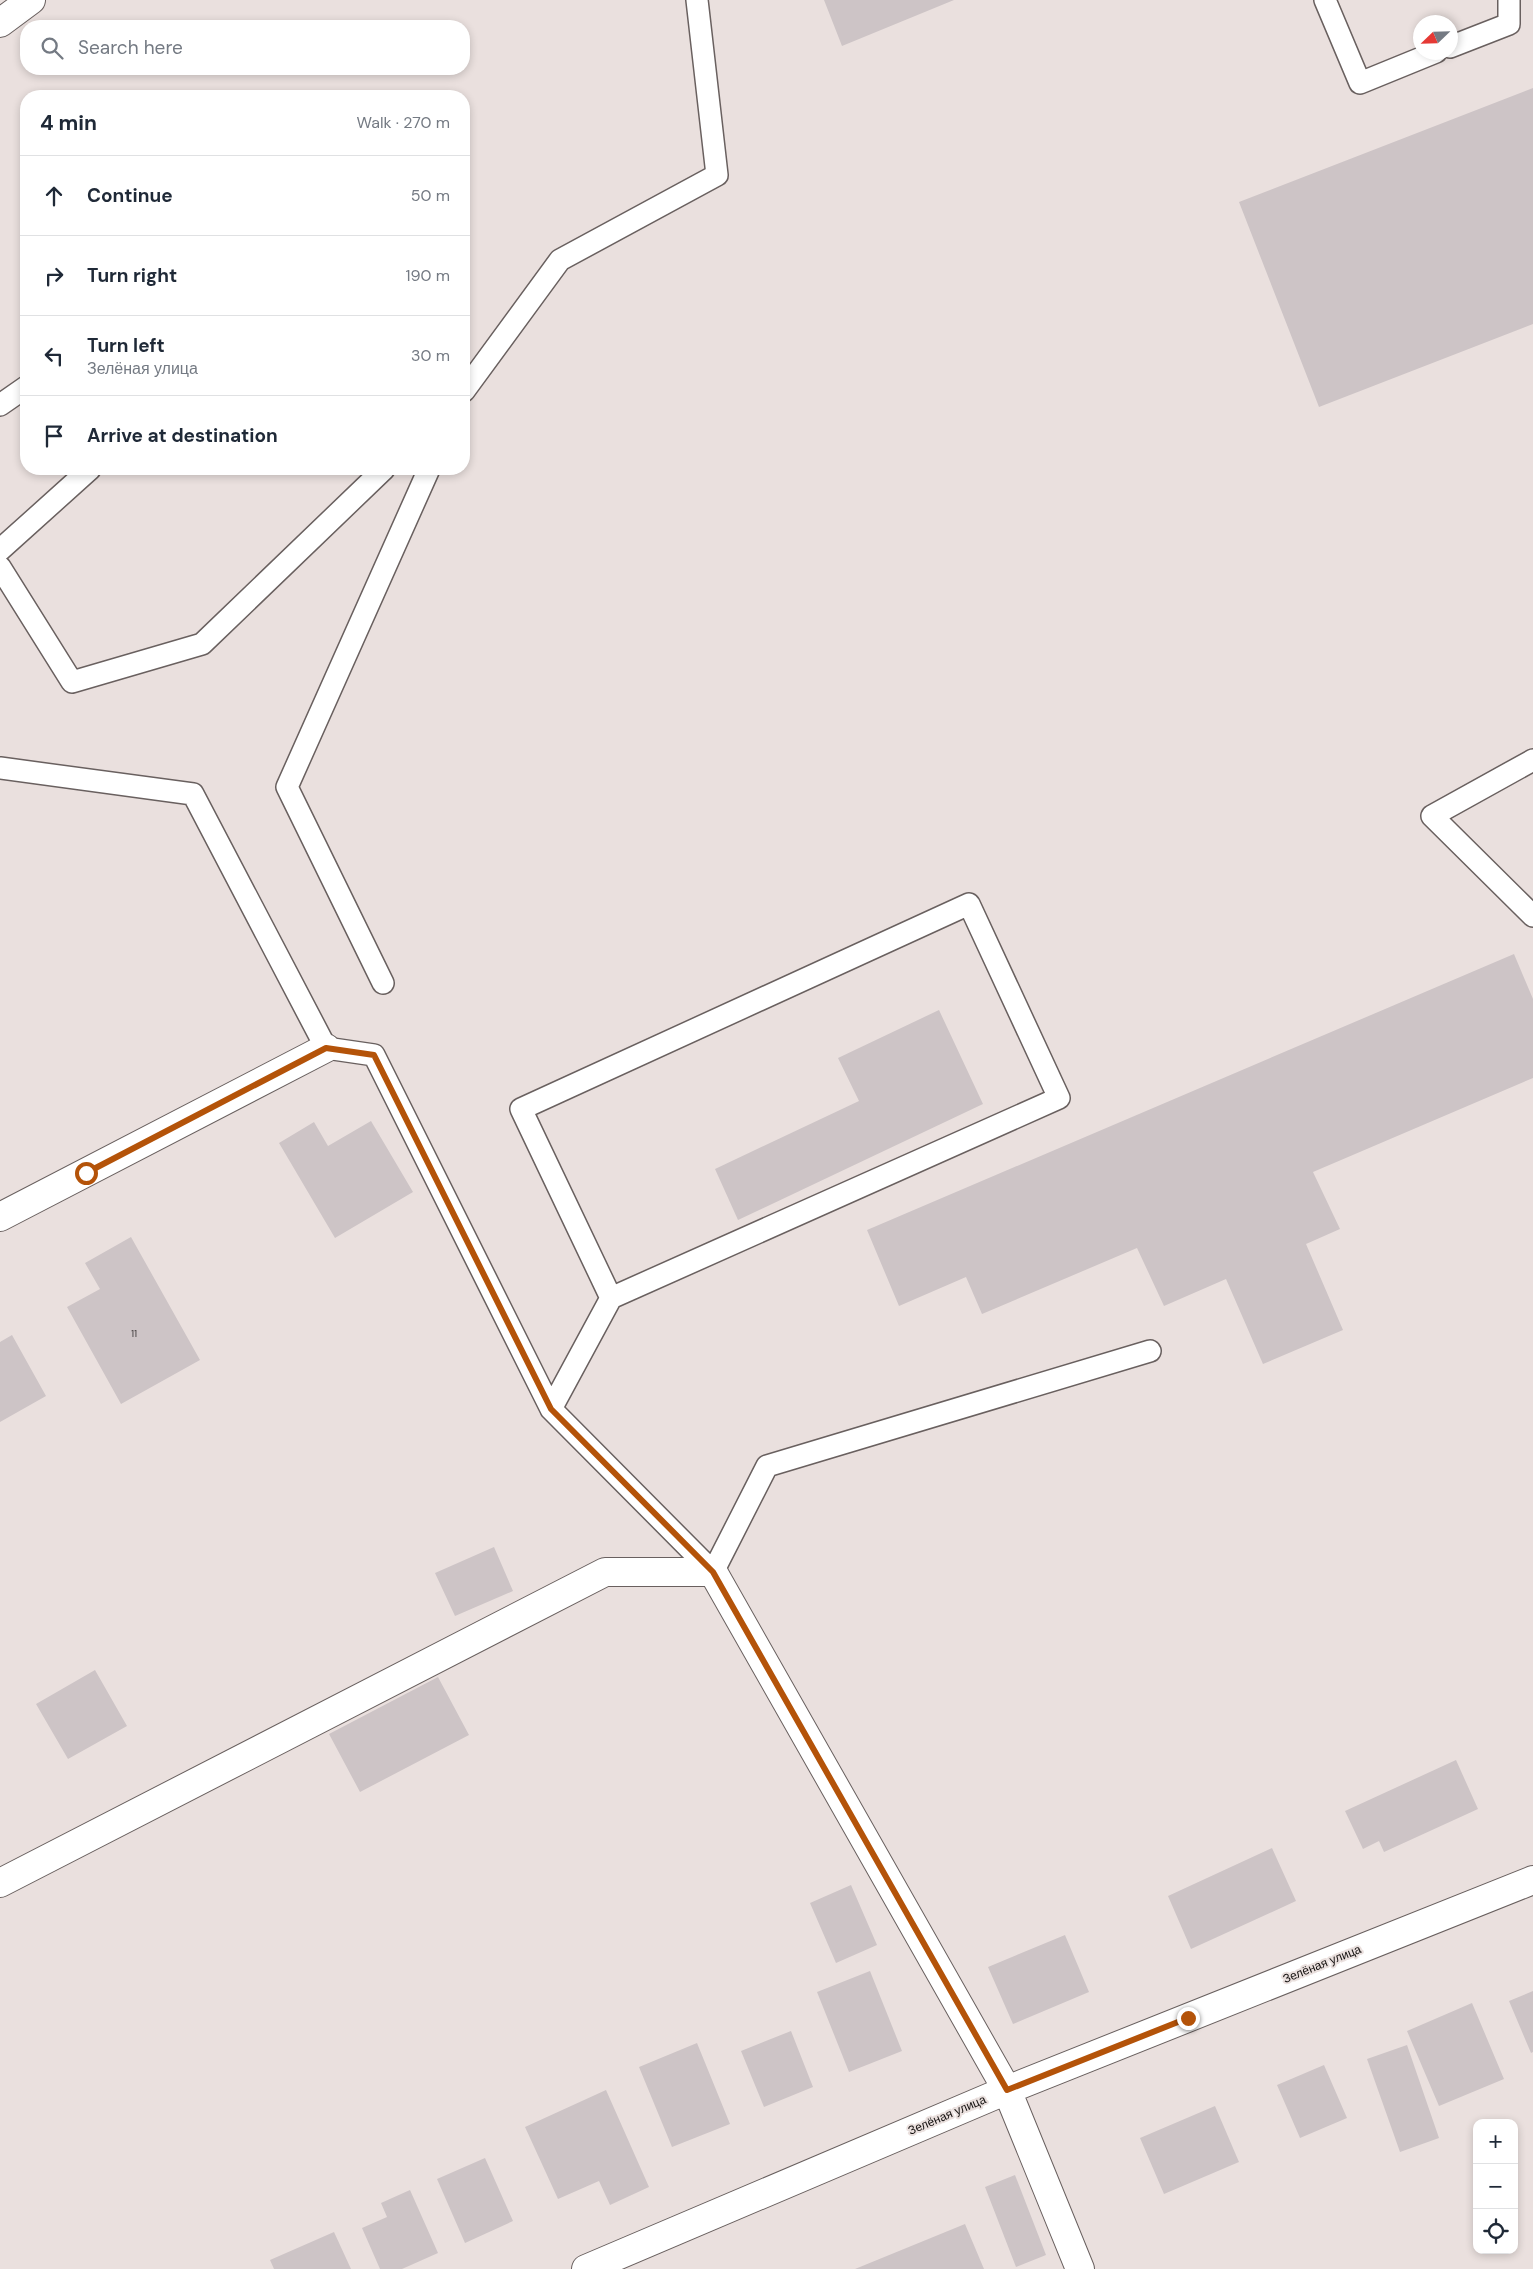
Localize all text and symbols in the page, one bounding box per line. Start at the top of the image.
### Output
north arrow [1413,15,1458,60]
search box [20,20,470,75]
icon: search [38,34,66,62]
text: Search here [78,35,183,60]
text: 4 min [40,109,97,137]
text: Walk · 270 m [357,112,450,133]
icon: ahead [40,182,68,210]
text: Continue [87,183,173,208]
text: 50 m [411,185,450,206]
icon: right [40,262,68,290]
text: Turn right [87,263,177,288]
text: 190 m [406,265,450,286]
text: Turn left [87,333,165,358]
icon: left [40,342,68,370]
text: 30 m [411,345,450,366]
text: Зелёная улица [87,358,198,379]
icon: arrive [40,422,68,450]
text: Arrive at destination [87,423,278,448]
route start [75,1162,98,1185]
house number: 11 [131,1327,137,1340]
street label: Зелёная улица [1280,1941,1364,1987]
route end [1177,2007,1200,2030]
street label: Зелёная улица [906,2091,989,2139]
map controls [1473,2119,1518,2254]
button: + [1473,2119,1518,2164]
button: − [1473,2164,1518,2209]
button: locate [1473,2209,1518,2254]

